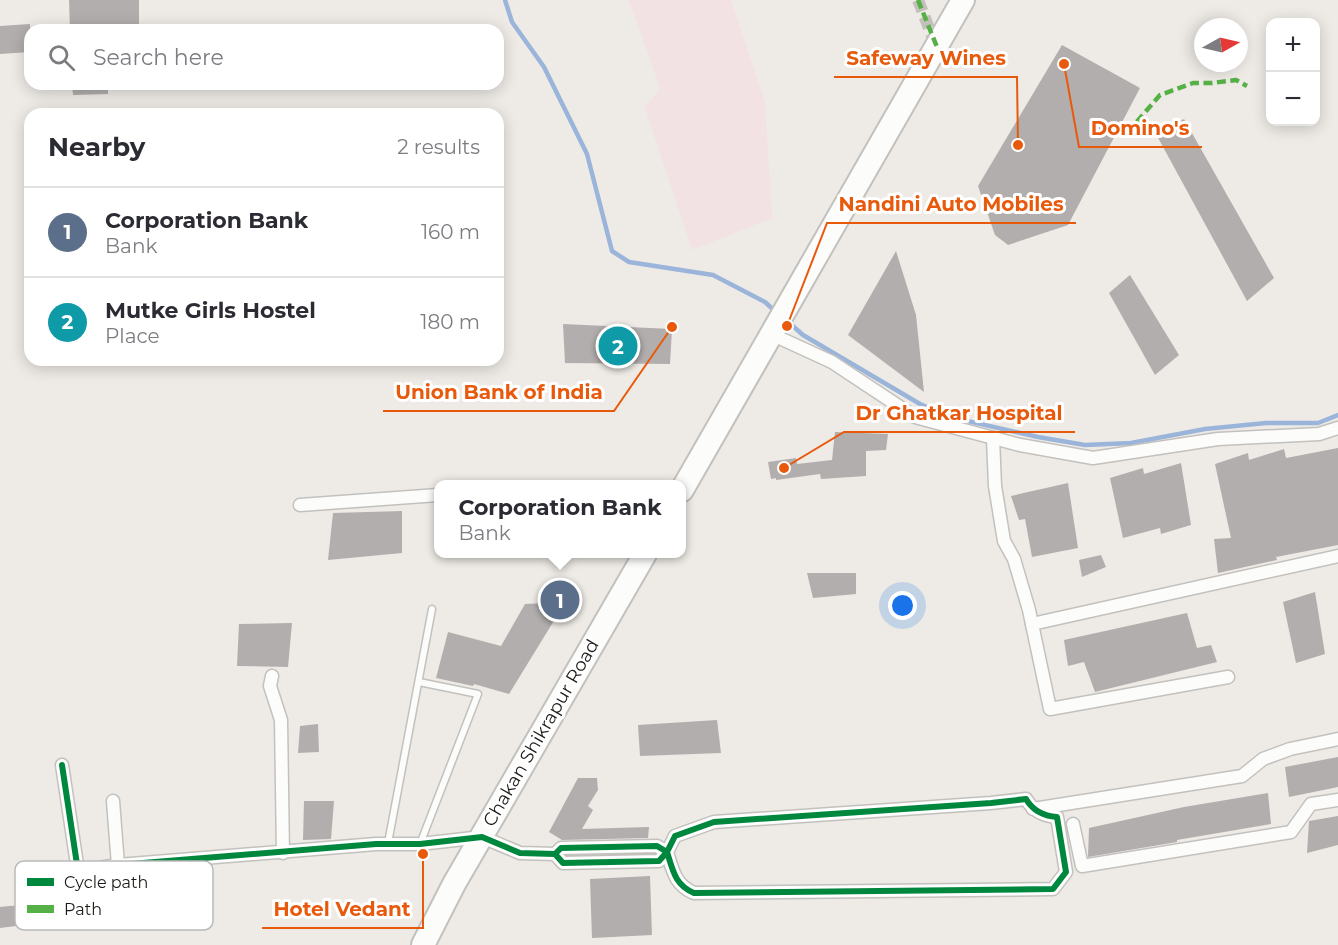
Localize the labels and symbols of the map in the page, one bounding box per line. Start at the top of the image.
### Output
north arrow [1194,18,1248,72]
callout: Safeway Wines [834,39,1017,77]
text: Safeway Wines [846,46,1006,70]
callout: Domino's [1079,109,1202,147]
text: Domino's [1091,116,1190,140]
callout: Nandini Auto Mobiles [827,185,1076,223]
text: Nandini Auto Mobiles [838,192,1064,216]
pin: 2 [598,324,638,368]
callout: Union Bank of India [383,373,614,411]
text: Union Bank of India [395,380,603,404]
callout: Dr Ghatkar Hospital [844,394,1075,432]
text: Dr Ghatkar Hospital [856,401,1063,425]
pin: 1 [540,578,580,622]
your location [888,591,917,620]
street label: Chakan Shikrapur Road [478,635,604,831]
legend [15,861,213,930]
text: Cycle path [64,873,148,892]
callout: Hotel Vedant [262,890,423,928]
text: Hotel Vedant [273,897,411,921]
text: Path [64,900,102,919]

